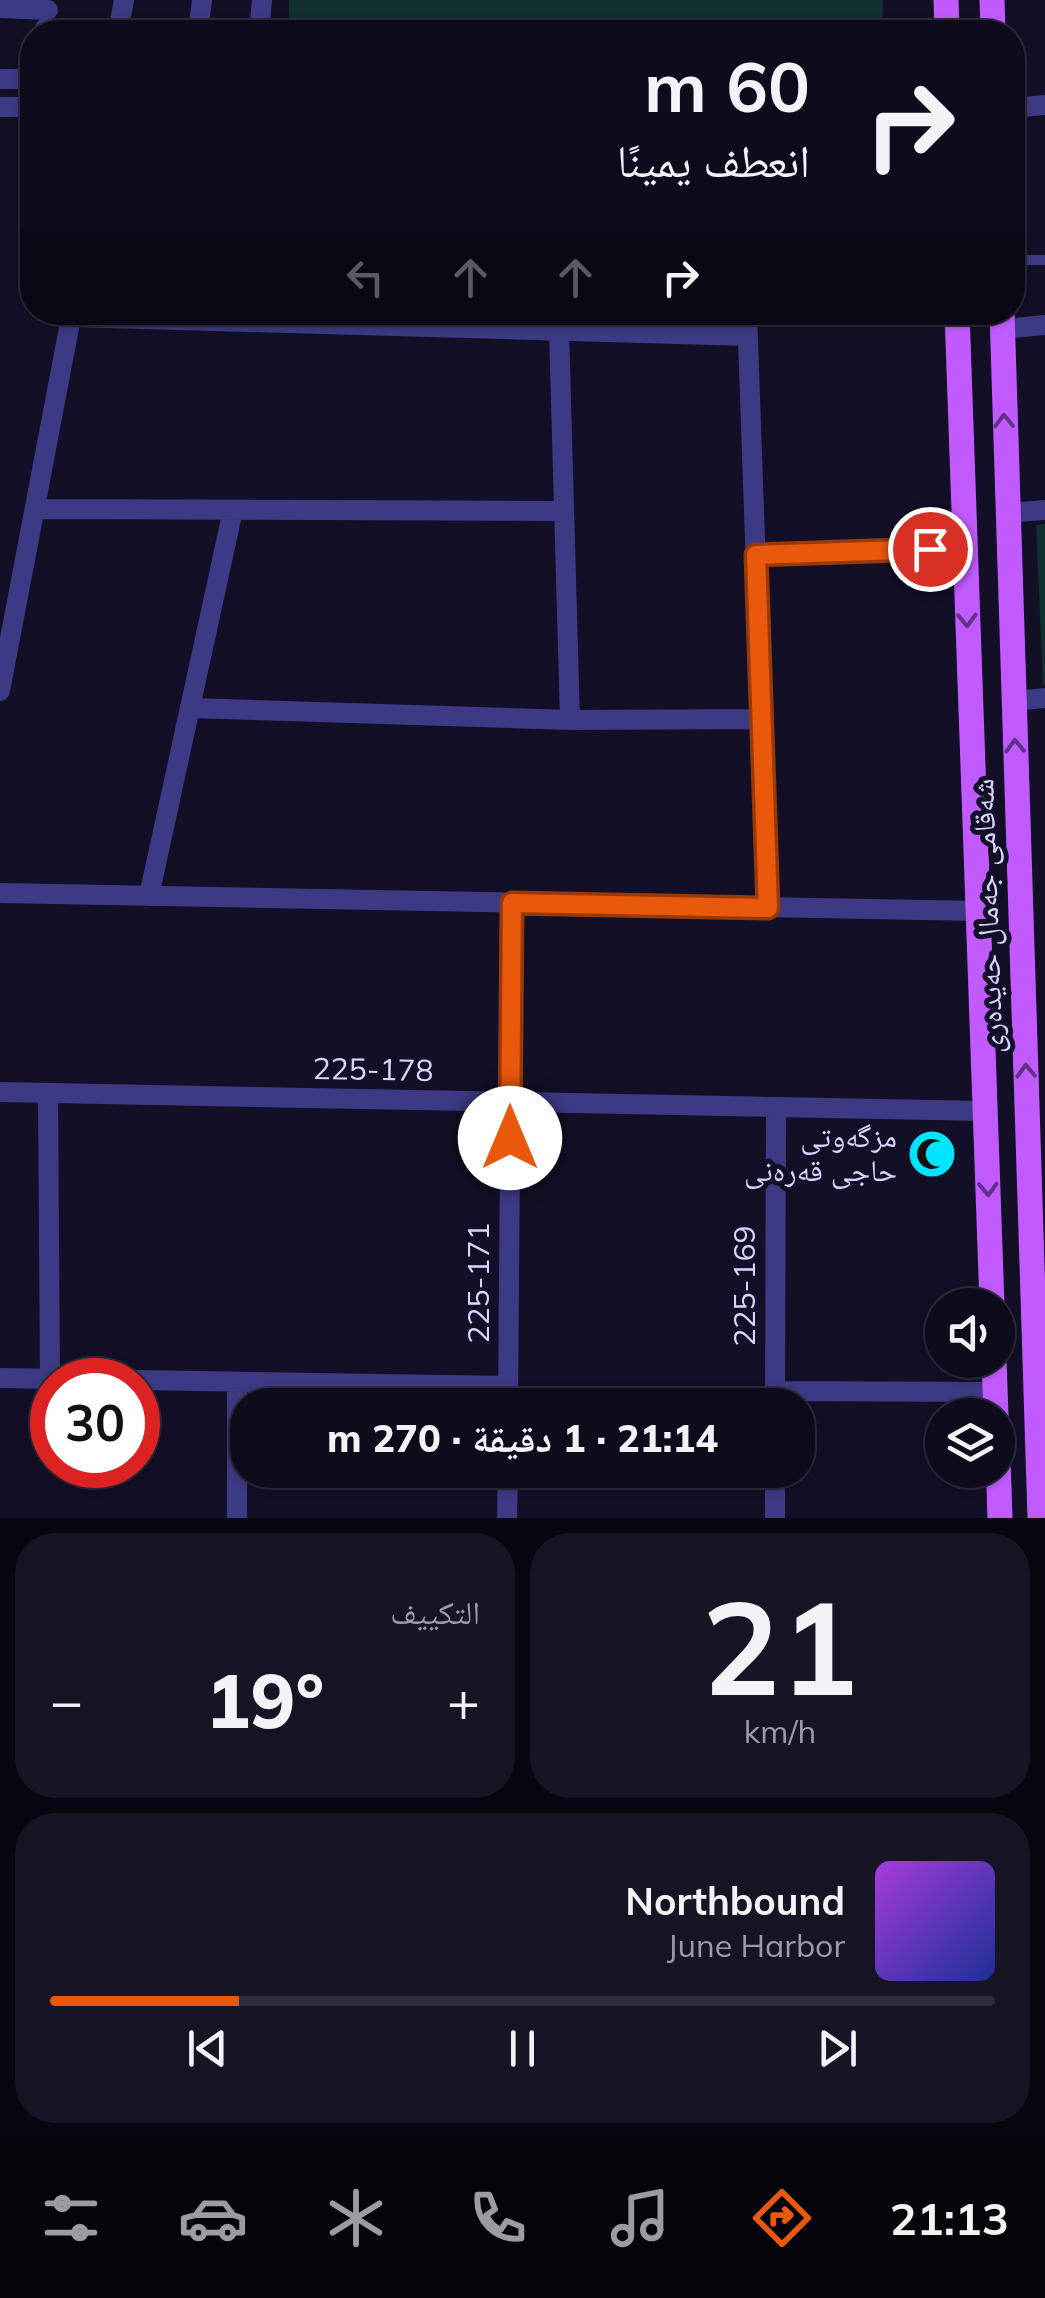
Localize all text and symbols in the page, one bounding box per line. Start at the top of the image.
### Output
text: 60 m [644,42,810,130]
icon: right [845,60,975,190]
text: انعطف يمينًا [617,132,810,188]
icon: left [338,250,393,305]
icon: ahead [443,250,498,305]
icon: ahead [548,250,603,305]
icon: right [653,250,708,305]
one-way arrow [994,413,1015,429]
pin [888,507,973,592]
icon: arrive [903,522,958,577]
one-way arrow [957,612,978,628]
one-way arrow [1004,737,1025,753]
street label: شەقامی جەمال حەیدەری [963,778,1011,1054]
street label: 225-178 [312,1049,434,1089]
one-way arrow [1015,1062,1036,1078]
position arrow [458,1086,562,1190]
place label: مزگەوتی حاجی قەرەنی [744,1117,897,1189]
mosque icon: مزگەوتی حاجی قەرەنی [906,1128,958,1180]
one-way arrow [977,1182,998,1198]
street label: 225-171 [459,1223,497,1343]
street label: 225-169 [725,1226,763,1346]
map controls [925,1288,1015,1488]
button: sound [925,1288,1015,1378]
speed limit sign: 30 [30,1358,160,1488]
button: layers [925,1398,1015,1488]
text: 21:14 · 1 دقيقة · 270 m [327,1414,718,1462]
text: 21 [702,1564,858,1728]
text: التكييف [390,1592,480,1632]
text: 19° [206,1653,324,1747]
text: − [50,1666,83,1735]
text: + [447,1666,480,1735]
text: km/h [744,1711,816,1751]
text: Northbound [625,1877,845,1925]
text: June Harbor [667,1925,845,1965]
icon: previous [180,2021,235,2076]
icon: pause [495,2021,550,2076]
icon: next [810,2021,865,2076]
icon: filters [36,2183,106,2253]
icon: car [178,2183,248,2253]
icon: climate [321,2183,391,2253]
icon: phone [463,2183,533,2253]
icon: music [605,2183,675,2253]
icon: directions [747,2183,817,2253]
text: 21:13 [890,2190,1009,2246]

